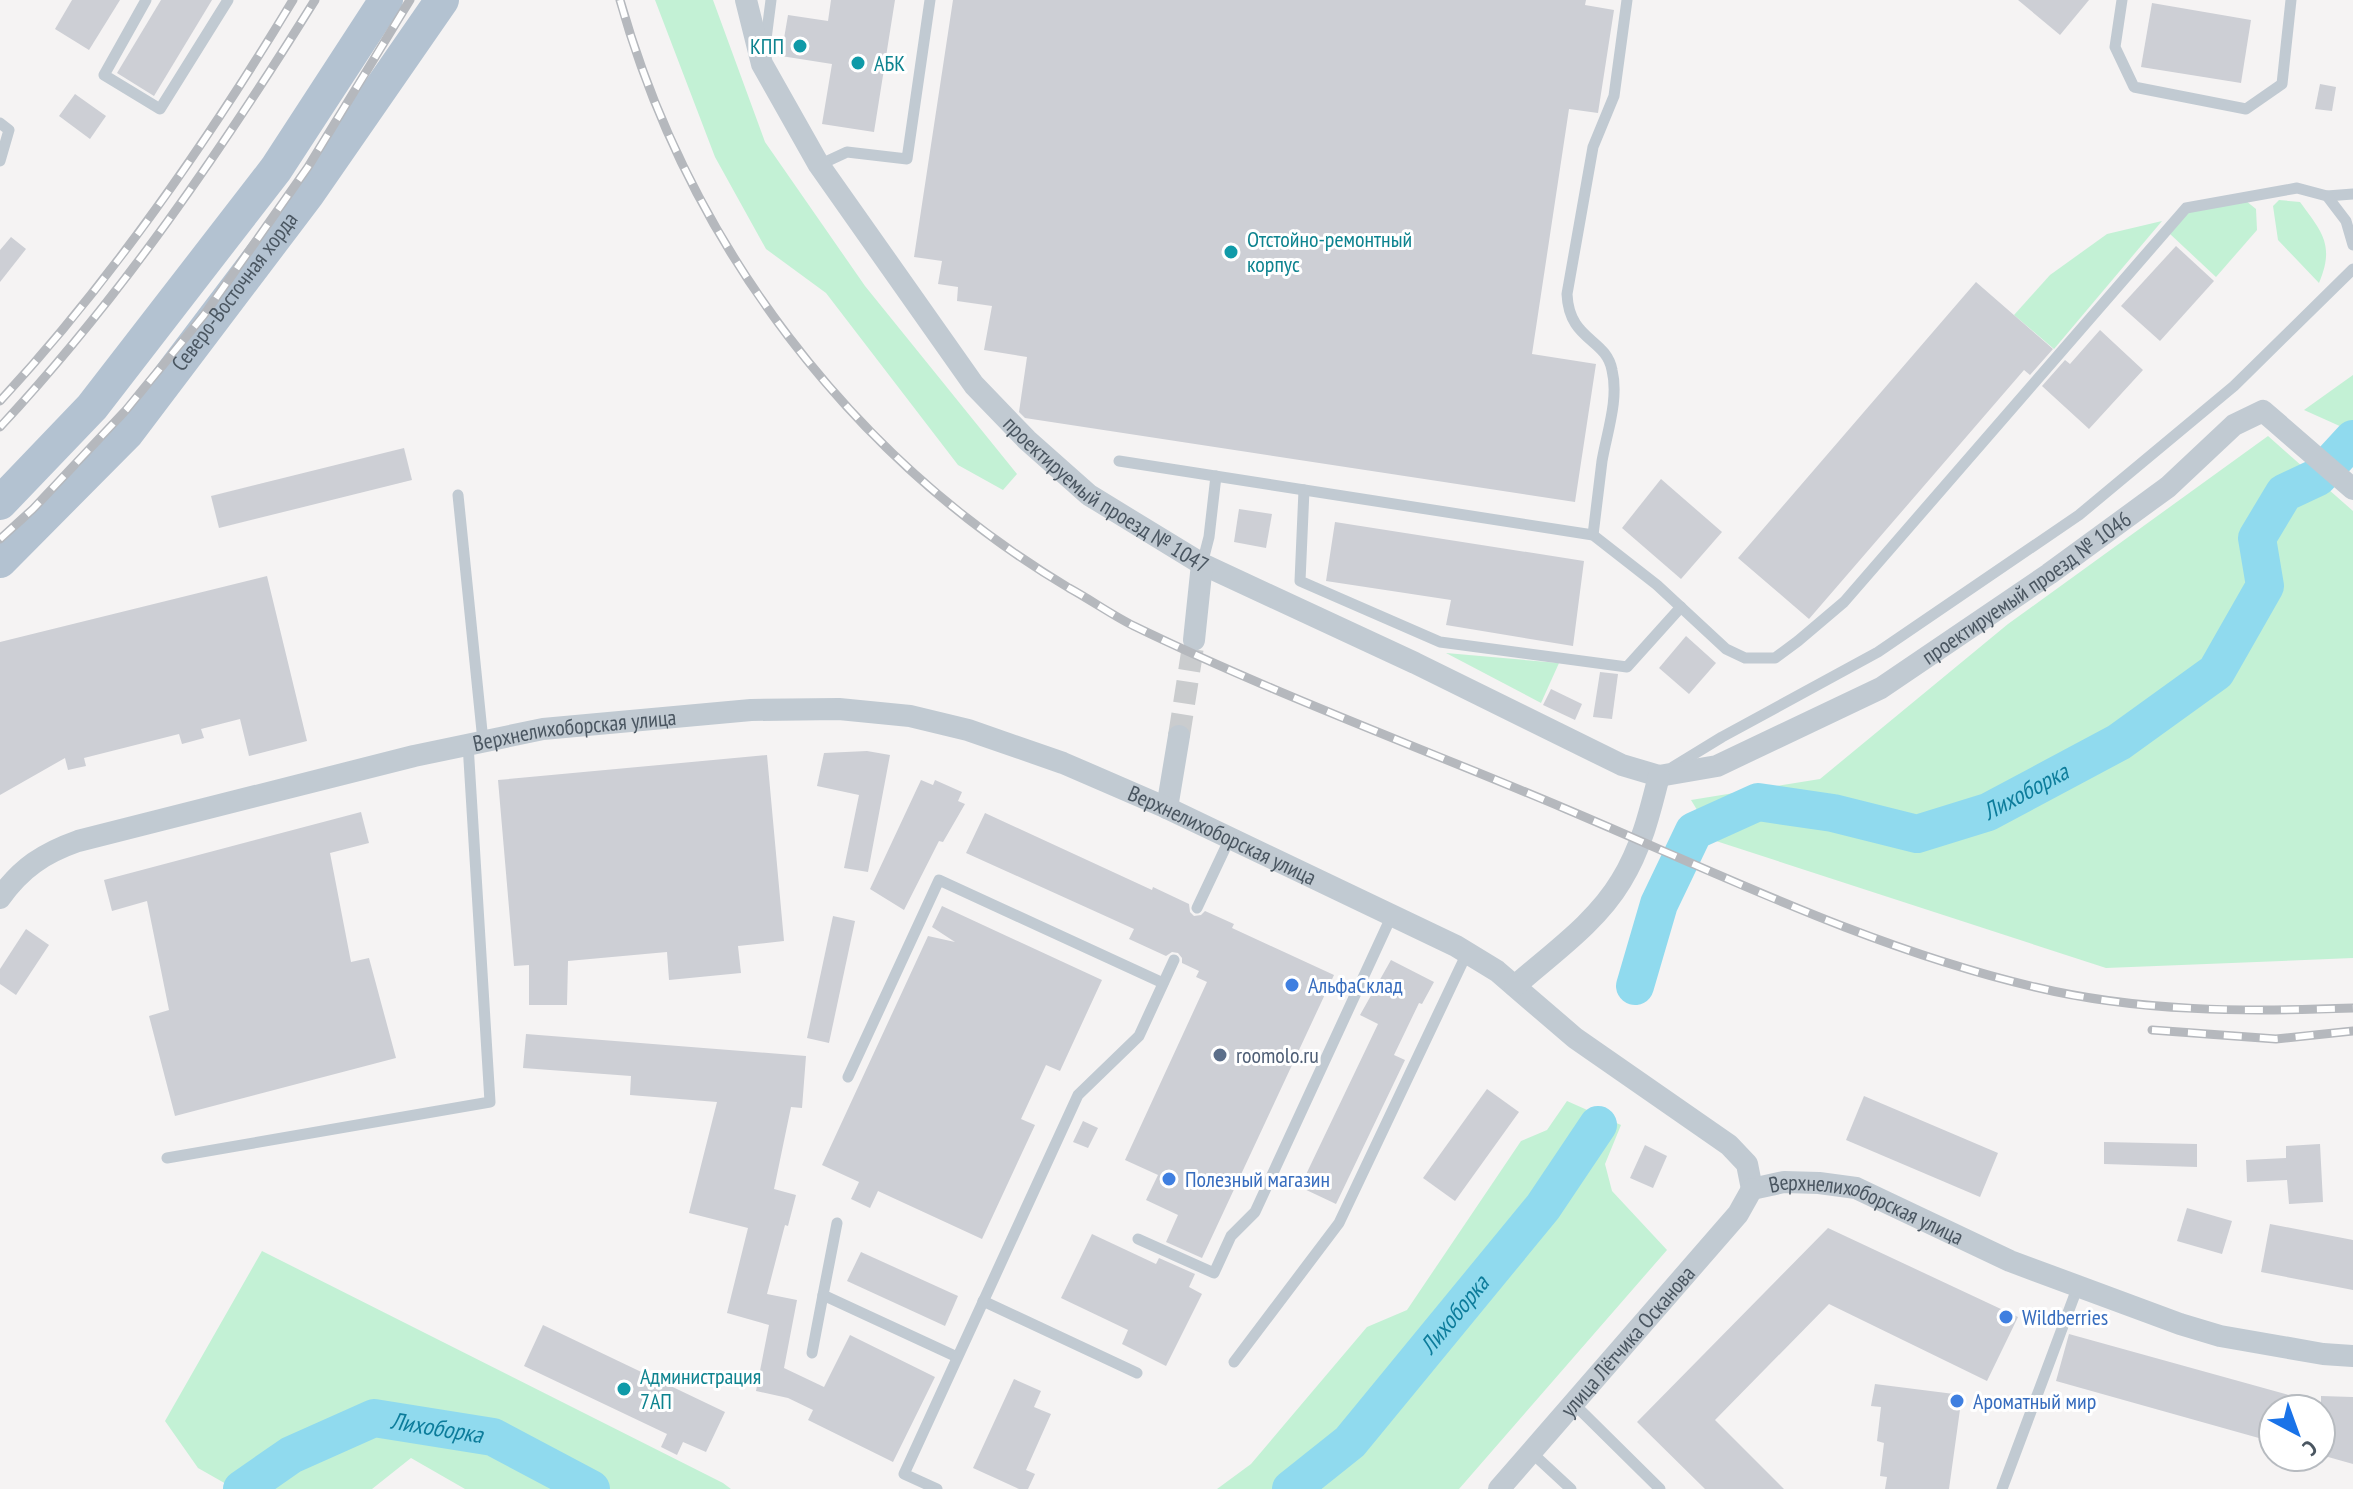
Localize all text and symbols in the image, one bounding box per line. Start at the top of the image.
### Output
place label: КПП [750,32,784,60]
marker: КПП [791,37,809,55]
place label: АБК [874,49,905,77]
marker: АБК [849,54,867,72]
street label: Северо-Восточная хорда [165,206,303,376]
place label: Отстойно-ремонтный корпус [1247,225,1412,278]
marker: Отстойно-ремонтный корпус [1222,243,1240,261]
street label: проектируемый проезд № 1047 [997,410,1213,579]
street label: проектируемый проезд № 1046 [1916,505,2137,670]
street label: Верхнелихоборская улица [470,703,677,757]
water label: Лихоборка [1976,755,2075,827]
street label: Верхнелихоборская улица [1124,779,1321,891]
place label: АльфаСклад [1308,971,1403,999]
marker: АльфаСклад [1283,976,1301,994]
place label: roomolo.ru [1236,1041,1319,1069]
marker: roomolo.ru [1211,1046,1229,1064]
place label: Полезный магазин [1185,1165,1330,1193]
street label: Верхнелихоборская улица [1766,1167,1968,1251]
marker: Полезный магазин [1160,1170,1178,1188]
street label: улица Лётчика Осканова [1554,1260,1701,1422]
water label: Лихоборка [1412,1268,1496,1361]
place label: Wildberries [2022,1303,2108,1331]
marker: Wildberries [1997,1308,2015,1326]
place label: Администрация 7АП [640,1362,761,1415]
marker: Администрация 7АП [615,1380,633,1398]
place label: Ароматный мир [1973,1387,2096,1415]
marker: Ароматный мир [1948,1392,1966,1410]
north arrow [2257,1393,2337,1473]
water label: Лихоборка [388,1405,486,1450]
text: С [2297,1434,2323,1462]

